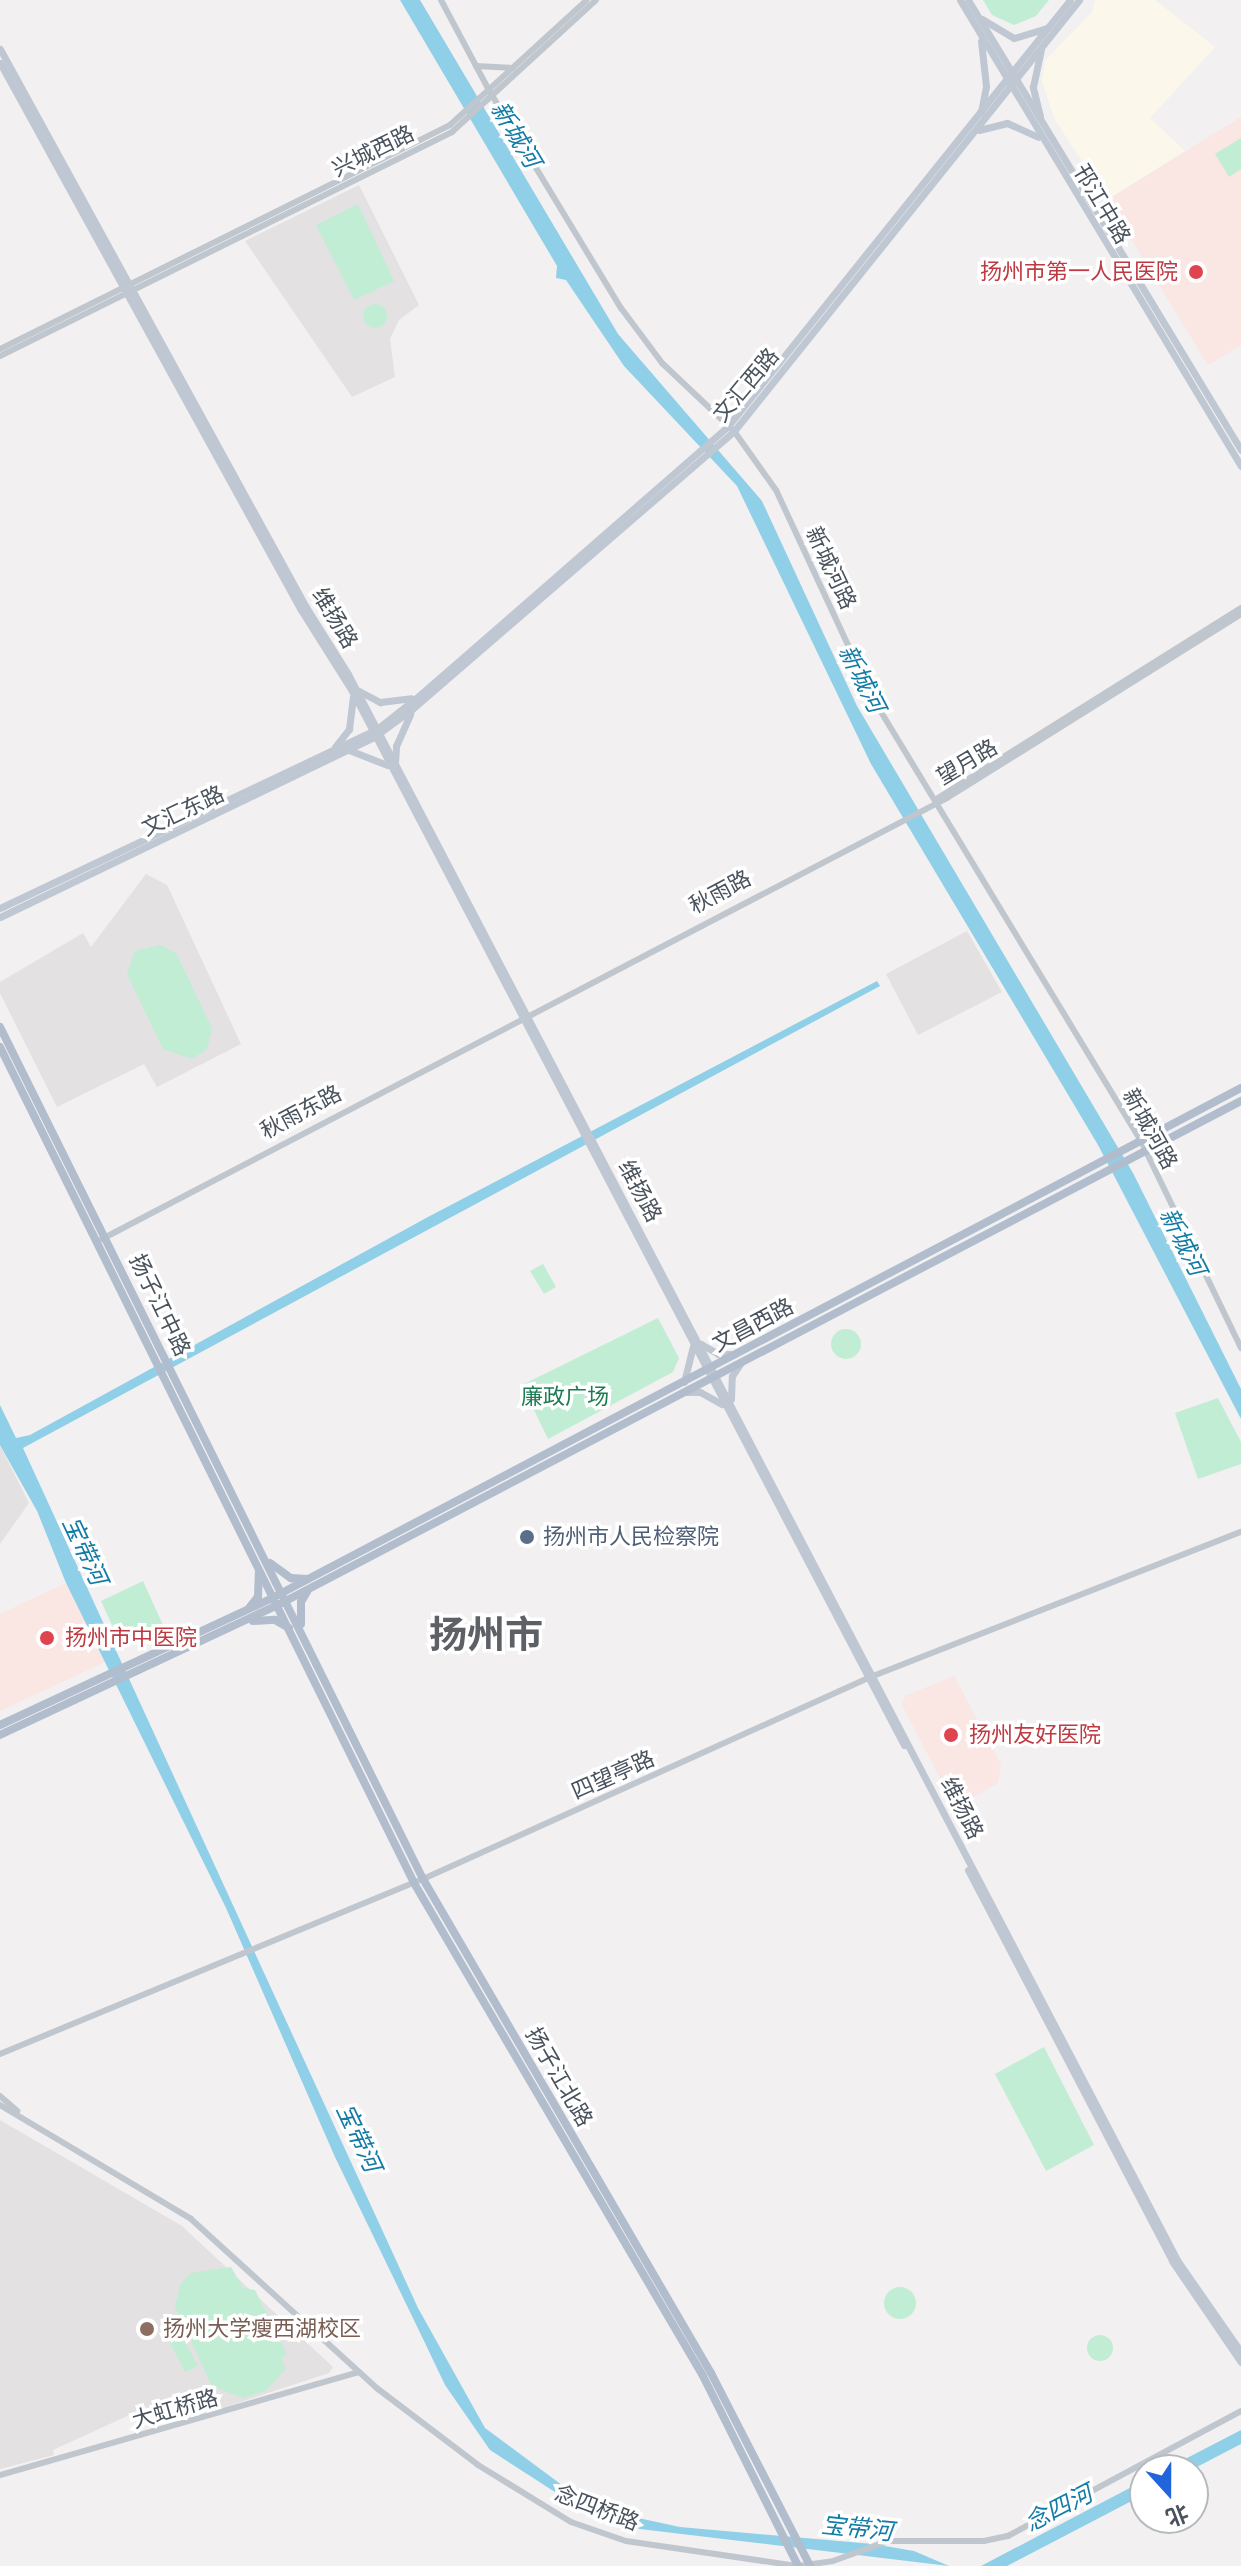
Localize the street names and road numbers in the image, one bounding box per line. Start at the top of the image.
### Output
street label: 兴城西路 [328,120,418,182]
street label: 邗江中路 [1068,159,1136,249]
street label: 文汇西路 [708,343,784,427]
street label: 新城河路 [800,523,862,613]
street label: 维扬路 [307,583,363,653]
street label: 望月路 [932,734,1002,790]
street label: 文汇东路 [138,780,228,842]
street label: 秋雨路 [685,865,755,919]
street label: 秋雨东路 [256,1080,346,1144]
street label: 新城河路 [1117,1084,1183,1174]
street label: 维扬路 [613,1156,667,1226]
street label: 扬子江中路 [124,1250,196,1360]
street label: 文昌西路 [708,1293,798,1357]
street label: 四望亭路 [567,1745,659,1805]
street label: 维扬路 [935,1773,989,1843]
street label: 扬子江北路 [520,2023,598,2131]
street label: 大虹桥路 [129,2384,221,2434]
street label: 念四桥路 [551,2480,643,2536]

